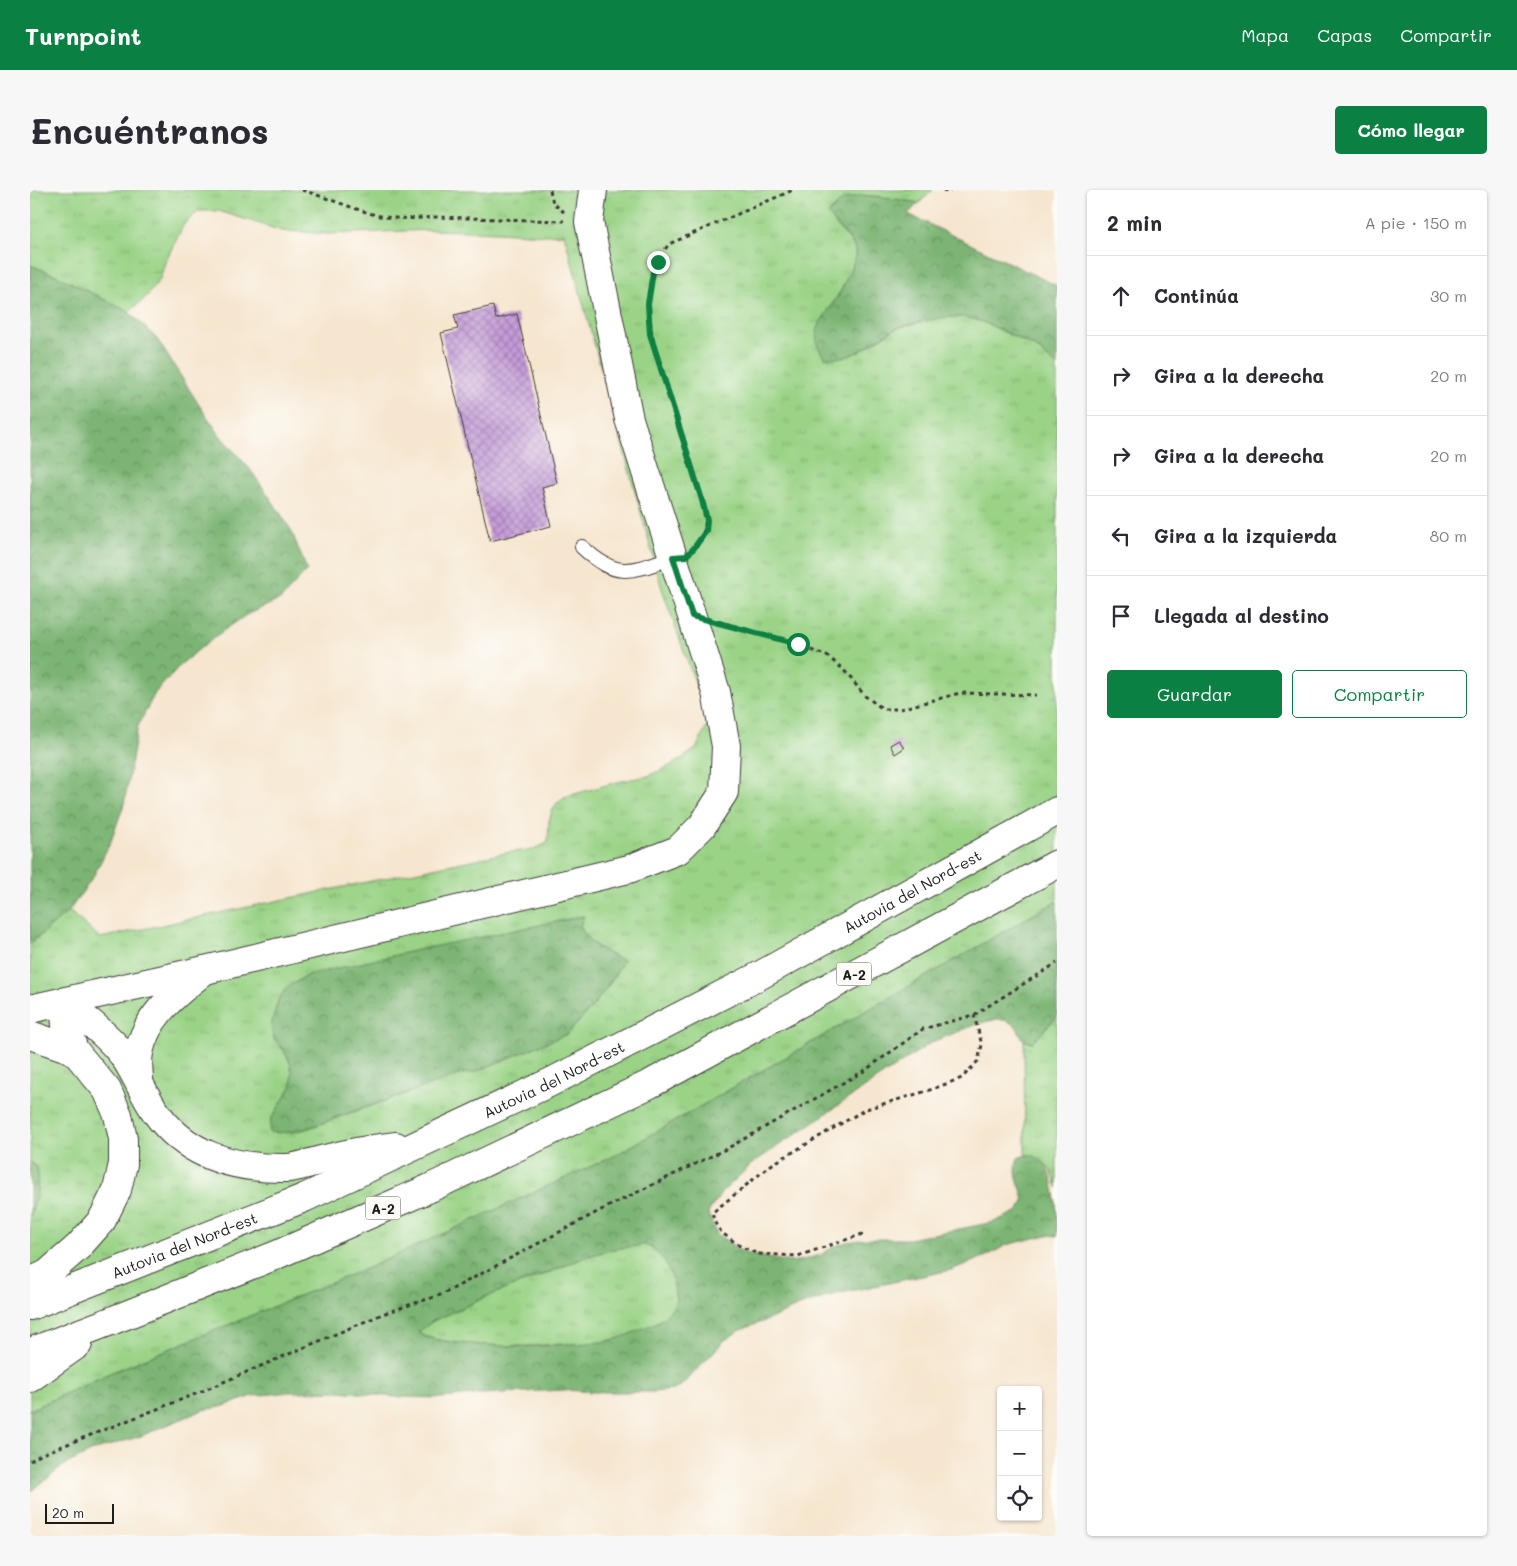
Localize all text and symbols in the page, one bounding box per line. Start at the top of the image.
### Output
text: Turnpoint [25,20,141,51]
text: Mapa [1241,23,1289,47]
text: Capas [1317,23,1372,47]
text: Compartir [1400,23,1492,47]
button: Cómo llegar [1335,106,1487,154]
text: Encuéntranos [30,107,269,153]
text: 2 min [1107,209,1162,236]
text: A pie · 150 m [1365,212,1467,233]
route end [647,251,670,274]
icon: ahead [1107,282,1135,310]
text: Continúa [1154,283,1239,308]
text: 30 m [1430,285,1467,306]
icon: right [1107,362,1135,390]
text: Gira a la derecha [1154,363,1324,388]
text: 20 m [1430,365,1467,386]
icon: right [1107,442,1135,470]
text: Gira a la derecha [1154,443,1324,468]
text: 20 m [1430,445,1467,466]
icon: left [1107,522,1135,550]
text: Gira a la izquierda [1154,523,1337,548]
text: 80 m [1430,525,1467,546]
icon: arrive [1107,602,1135,630]
text: Llegada al destino [1154,603,1329,628]
route start [787,633,810,656]
button: Guardar [1107,670,1282,718]
button: Compartir [1292,670,1467,718]
street label: Autovia del Nord-est [840,845,985,937]
road number: A-2 [836,962,872,986]
street label: Autovia del Nord-est [480,1036,628,1122]
road number: A-2 [366,1196,400,1220]
street label: Autovia del Nord-est [109,1207,260,1283]
map controls [997,1386,1042,1521]
button: + [997,1386,1042,1431]
button: − [997,1431,1042,1476]
button: locate [997,1476,1042,1521]
scale bar [45,1501,114,1524]
text: 20 m [52,1503,84,1522]

